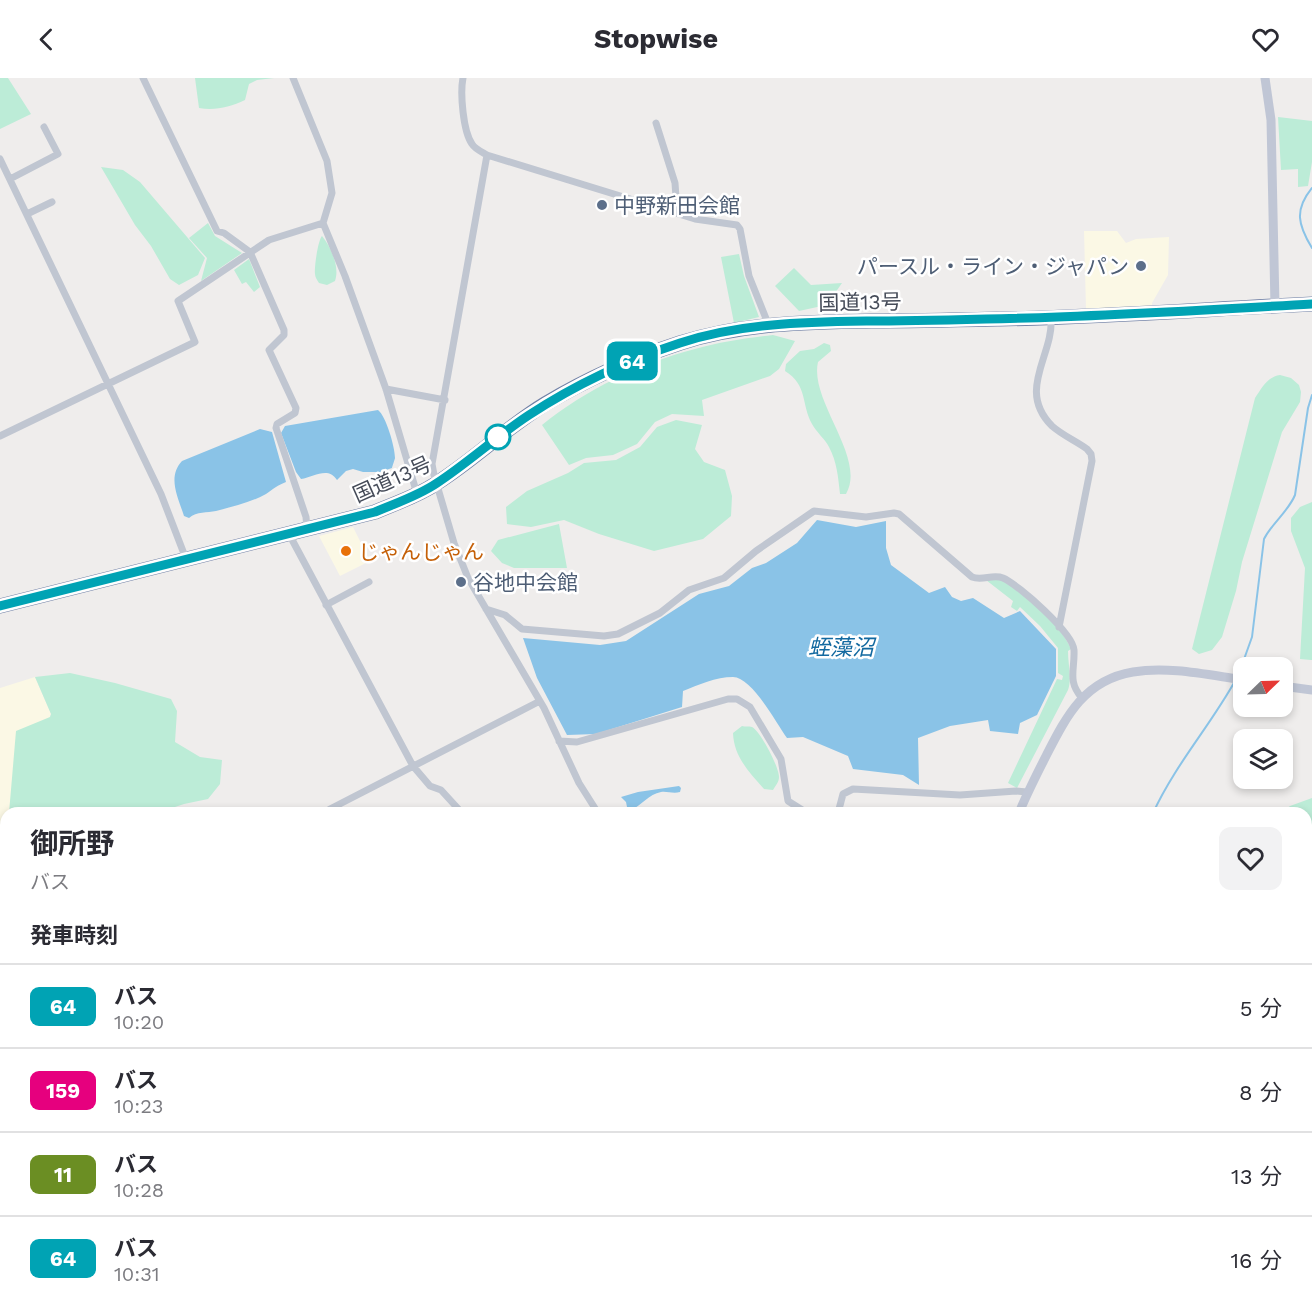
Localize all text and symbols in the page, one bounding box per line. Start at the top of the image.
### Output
icon: back [30,23,63,56]
text: Stopwise [594,23,718,55]
icon: heart [1249,23,1282,56]
place label: 中野新田会館 [614,193,740,218]
marker: 中野新田会館 [595,198,609,212]
place label: パースル・ライン・ジャパン [857,254,1129,279]
marker: パースル・ライン・ジャパン [1134,259,1148,273]
street label: 国道13号 [818,289,902,315]
line badge: 64 [605,342,659,380]
text: 64 [619,349,645,374]
unlabelled marker [485,424,511,450]
street label: 国道13号 [349,451,435,507]
place label: じゃんじゃん [358,539,484,564]
marker: じゃんじゃん [339,544,353,558]
place label: 谷地中会館 [473,570,578,595]
marker: 谷地中会館 [454,575,468,589]
water label: 蛭藻沼 [808,635,877,660]
north arrow [1233,657,1293,717]
map controls [1233,657,1293,789]
button: layers [1233,729,1293,789]
text: 御所野 [30,827,114,860]
button: heart [1219,827,1282,890]
text: バス [30,870,70,894]
text: 発車時刻 [30,923,118,948]
text: バス [114,984,158,1009]
text: 64 [50,994,76,1019]
text: 5 分 [1240,996,1282,1021]
text: 10:20 [114,1010,164,1034]
text: バス [114,1068,158,1093]
text: 159 [46,1078,80,1103]
text: 8 分 [1239,1080,1282,1105]
text: 10:23 [114,1094,163,1118]
text: バス [114,1152,158,1177]
text: 11 [54,1162,72,1187]
text: 13 分 [1231,1164,1282,1189]
text: 10:28 [114,1178,164,1202]
text: バス [114,1236,158,1261]
text: 64 [50,1246,76,1271]
text: 16 分 [1231,1248,1282,1273]
text: 10:31 [114,1262,160,1286]

